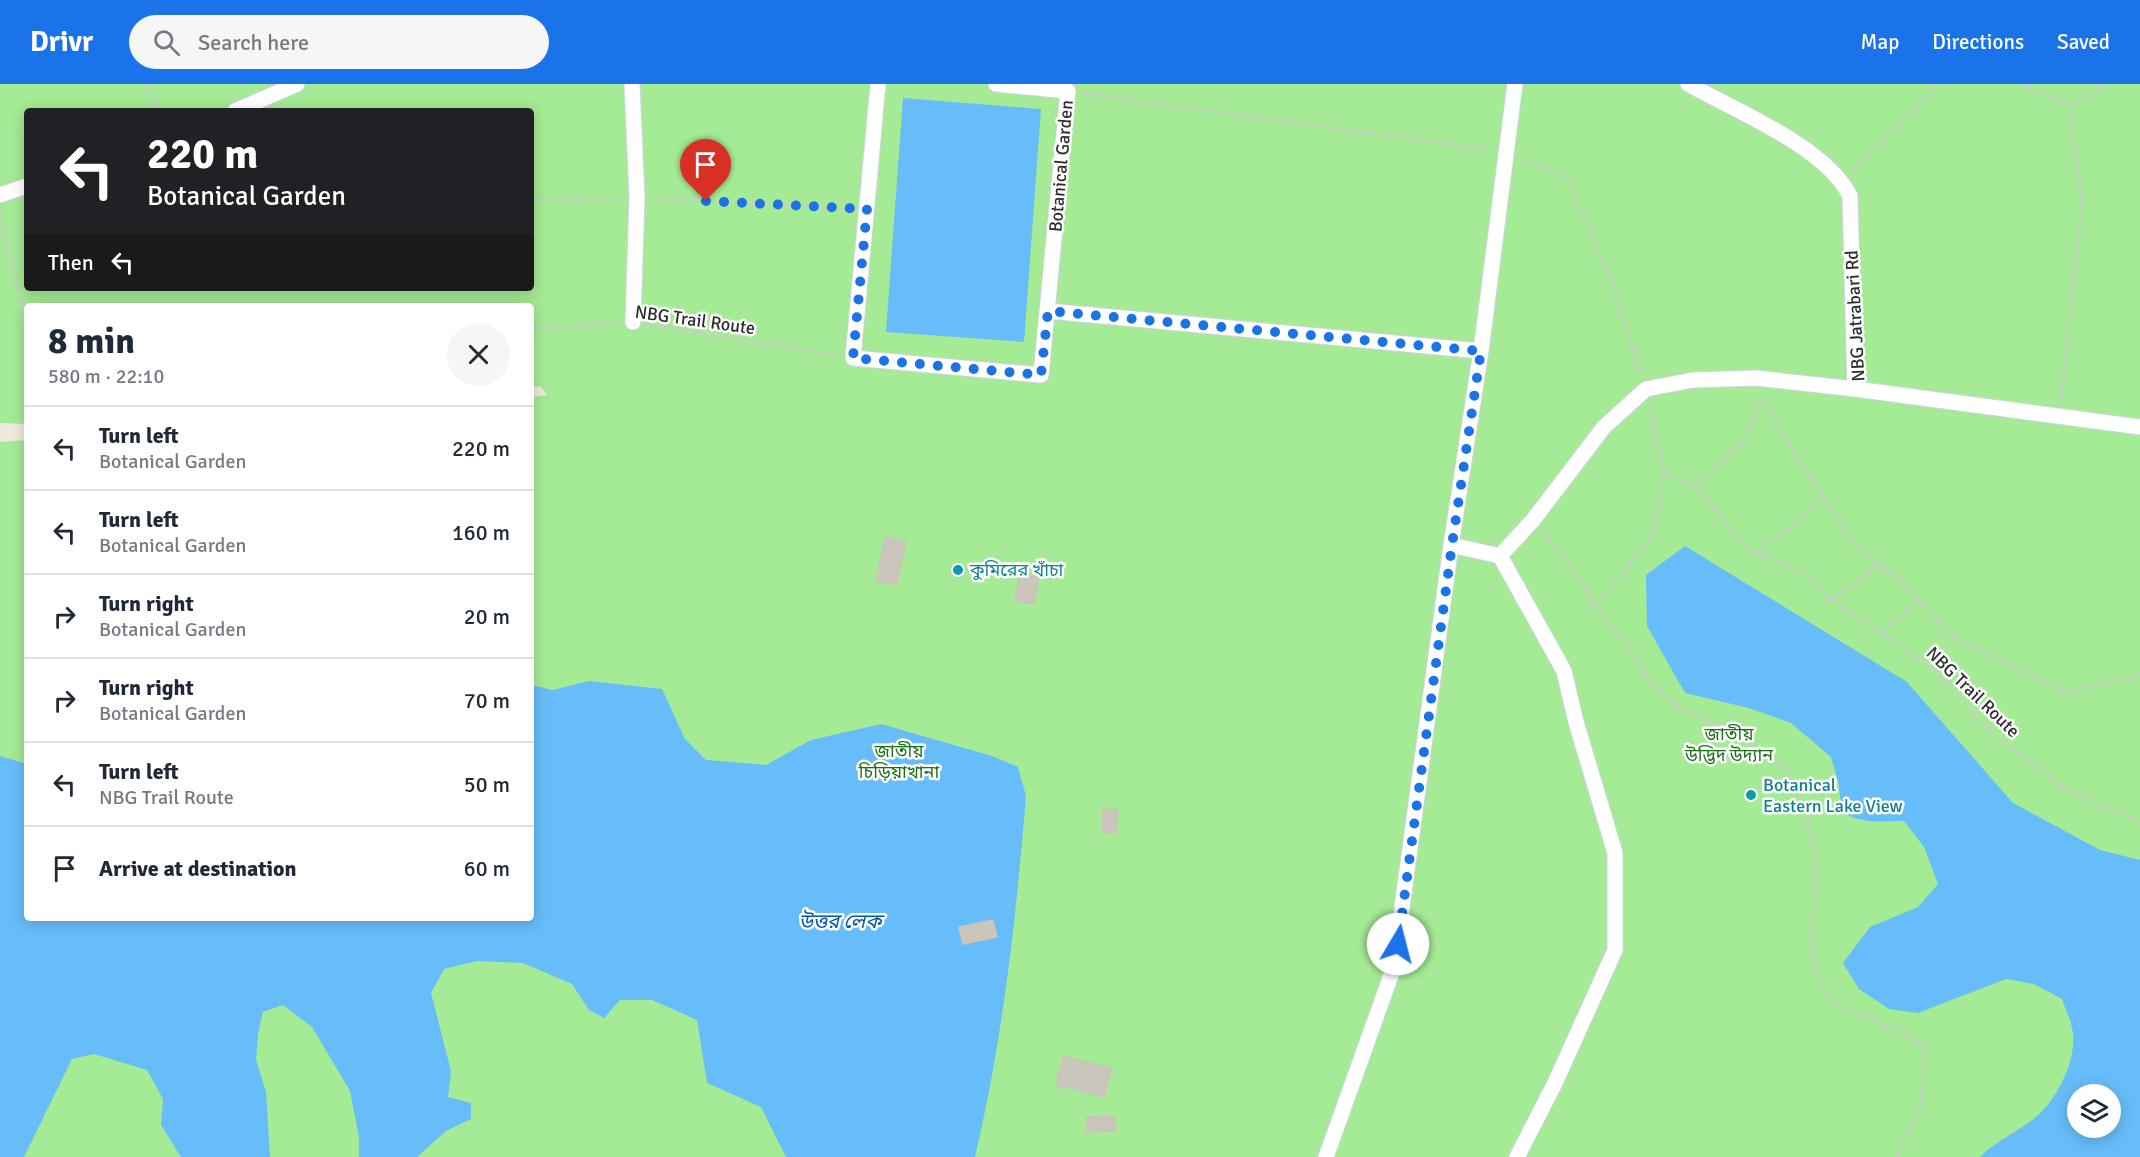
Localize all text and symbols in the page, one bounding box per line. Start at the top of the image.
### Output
search box [129,15,549,69]
text: Drivr [30,25,93,59]
icon: search [150,26,183,59]
text: Search here [198,29,309,56]
text: Map [1861,29,1899,55]
text: Directions [1932,29,2024,55]
text: Saved [2057,29,2110,55]
street label: Botanical Garden [1044,99,1078,233]
text: 220 m [147,129,258,180]
icon: left [48,132,126,210]
pin [680,139,731,201]
icon: arrive [689,148,722,181]
text: Botanical Garden [147,180,346,213]
icon: left [106,246,139,279]
text: Then [48,249,94,276]
street label: NBG Jatrabari Rd [1841,250,1869,382]
street label: NBG Trail Route [633,301,757,339]
text: 8 min [48,319,135,364]
button: close [447,323,510,386]
text: 580 m · 22:10 [48,364,164,389]
text: Turn left [99,422,179,449]
icon: left [48,432,81,465]
text: 220 m [452,435,510,462]
text: Botanical Garden [99,449,246,474]
text: Turn left [99,506,179,533]
icon: left [48,516,81,549]
text: 160 m [452,519,510,546]
text: Botanical Garden [99,533,246,558]
place label: কুমিরের খাঁচা [969,559,1064,581]
marker: কুমিরের খাঁচা [951,563,965,577]
text: Turn right [99,590,194,617]
icon: right [48,600,81,633]
text: 20 m [464,603,510,630]
text: Botanical Garden [99,617,246,642]
street label: NBG Trail Route [1922,642,2024,742]
text: Turn right [99,674,194,701]
icon: right [48,684,81,717]
text: 70 m [464,687,510,714]
text: Botanical Garden [99,701,246,726]
park label: জাতীয় উদ্ভিদ উদ্যান [1684,723,1774,766]
park label: জাতীয় চিড়িয়াখানা [858,740,939,783]
text: Turn left [99,758,179,785]
icon: left [48,768,81,801]
text: 50 m [464,771,510,798]
place label: Botanical Eastern Lake View [1763,774,1903,817]
text: NBG Trail Route [99,785,234,810]
marker: Botanical Eastern Lake View [1744,788,1758,802]
icon: arrive [48,852,81,885]
text: Arrive at destination [99,855,296,882]
text: 60 m [464,855,510,882]
water label: উত্তর লেক [799,909,885,934]
position arrow [1366,912,1430,976]
map controls [2067,1084,2121,1138]
button: layers [2067,1084,2121,1138]

